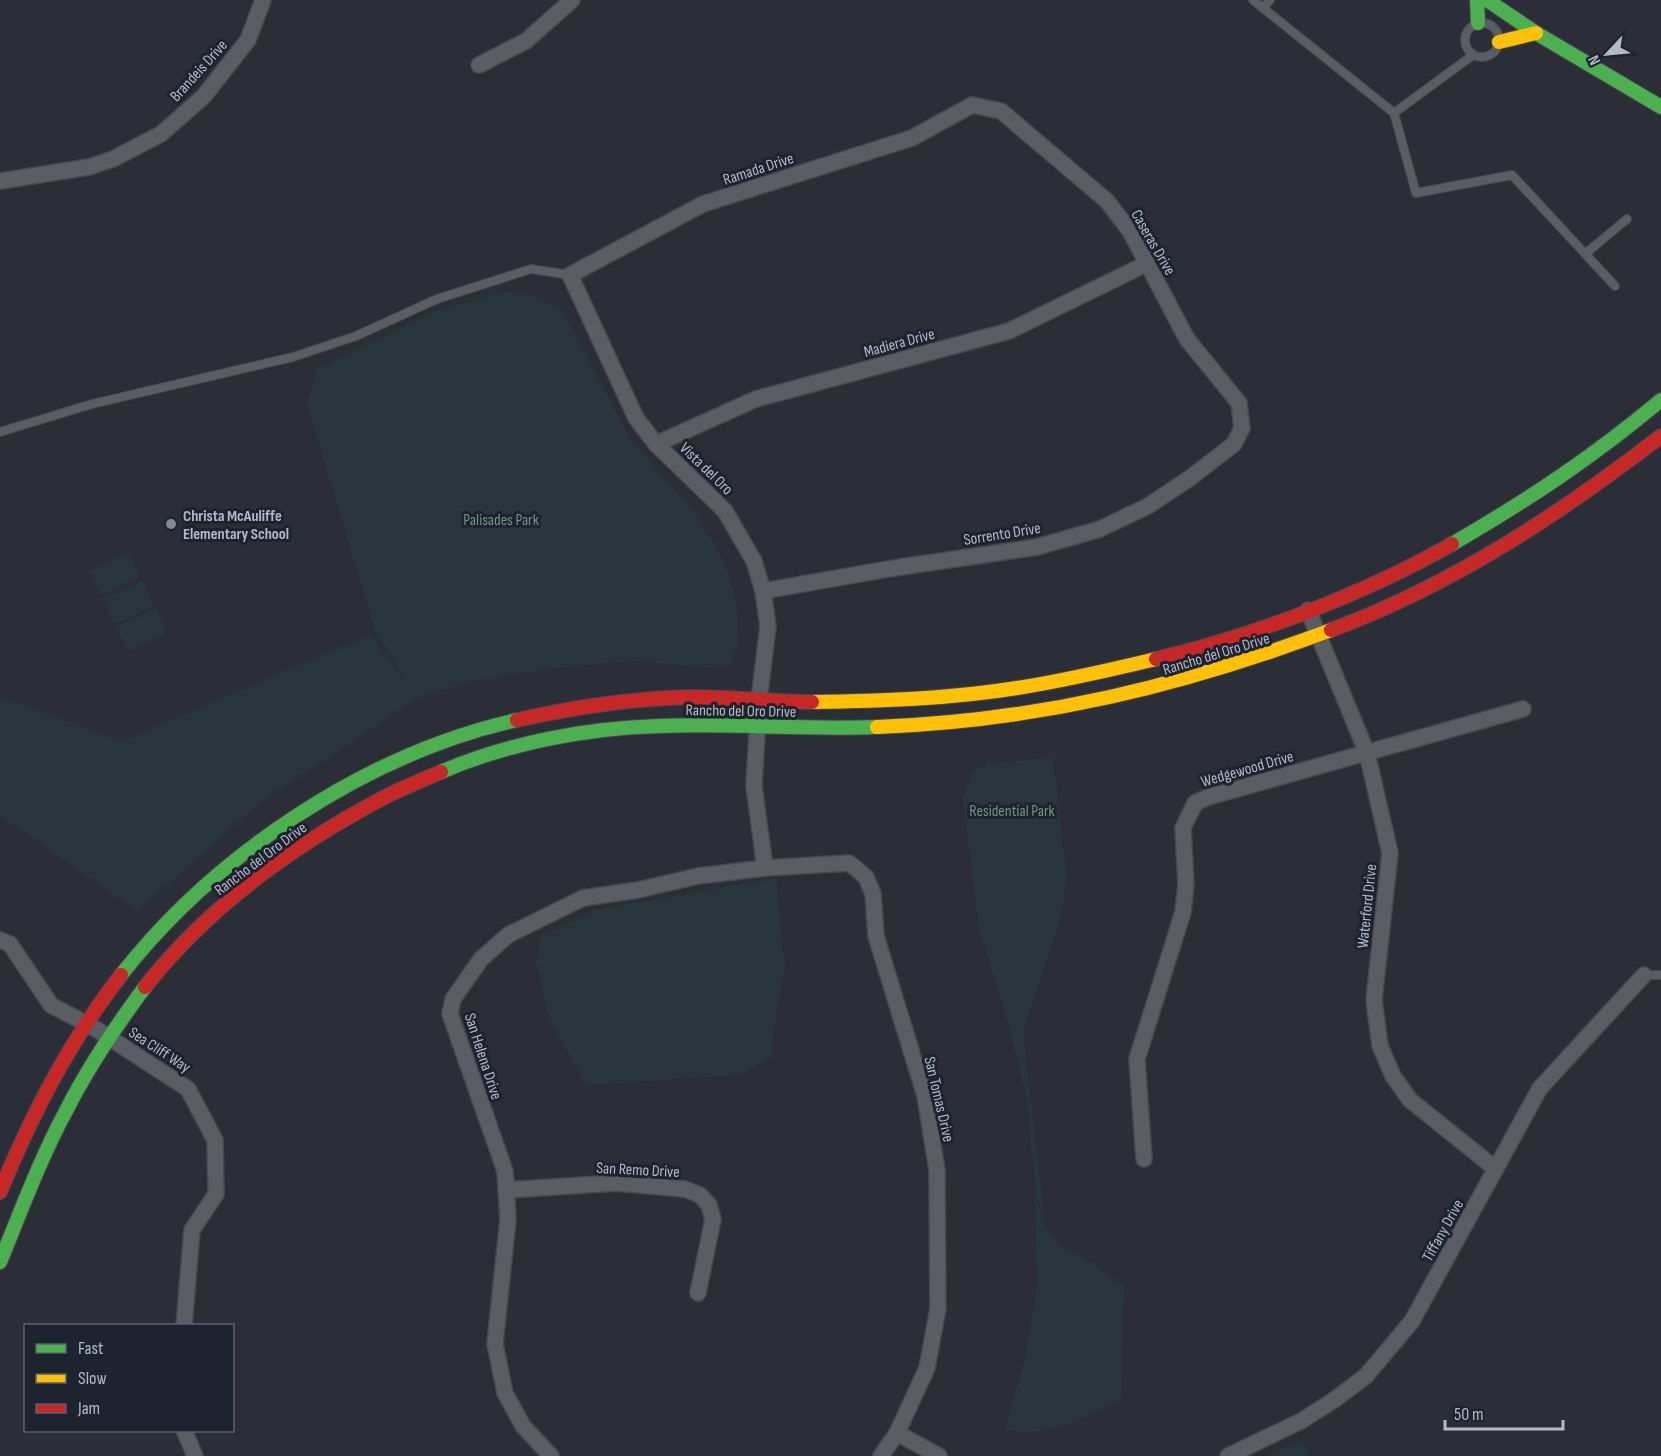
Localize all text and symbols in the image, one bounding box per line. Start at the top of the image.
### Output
north arrow [1577,24,1637,84]
street label: Brandeis Drive [166,36,232,106]
text: N [1584,52,1605,68]
street label: Ramada Drive [721,149,796,190]
street label: Caseras Drive [1126,207,1179,279]
street label: Madiera Drive [862,325,937,362]
street label: Vista del Oro [675,439,737,499]
place label: Christa McAuliffe Elementary School [183,507,289,544]
park label: Palisades Park [463,511,539,530]
marker: Christa McAuliffe Elementary School [164,517,178,531]
street label: Sorrento Drive [962,519,1042,550]
street label: Rancho del Oro Drive [1161,629,1272,680]
street label: Rancho del Oro Drive [686,701,796,722]
street label: Wedgewood Drive [1199,747,1296,792]
park label: Residential Park [969,802,1055,821]
street label: Rancho del Oro Drive [211,818,311,900]
street label: Waterford Drive [1354,863,1381,949]
street label: San Helena Drive [460,1011,505,1102]
street label: Sea Cliff Way [125,1023,194,1077]
street label: San Tomas Drive [919,1055,958,1144]
street label: San Remo Drive [596,1159,680,1182]
street label: Tiffany Drive [1418,1196,1468,1265]
legend [24,1324,234,1432]
text: Fast [78,1338,104,1359]
text: Slow [78,1368,107,1389]
scale bar [1445,1393,1564,1431]
text: Jam [77,1398,100,1419]
text: 50 m [1454,1404,1484,1425]

